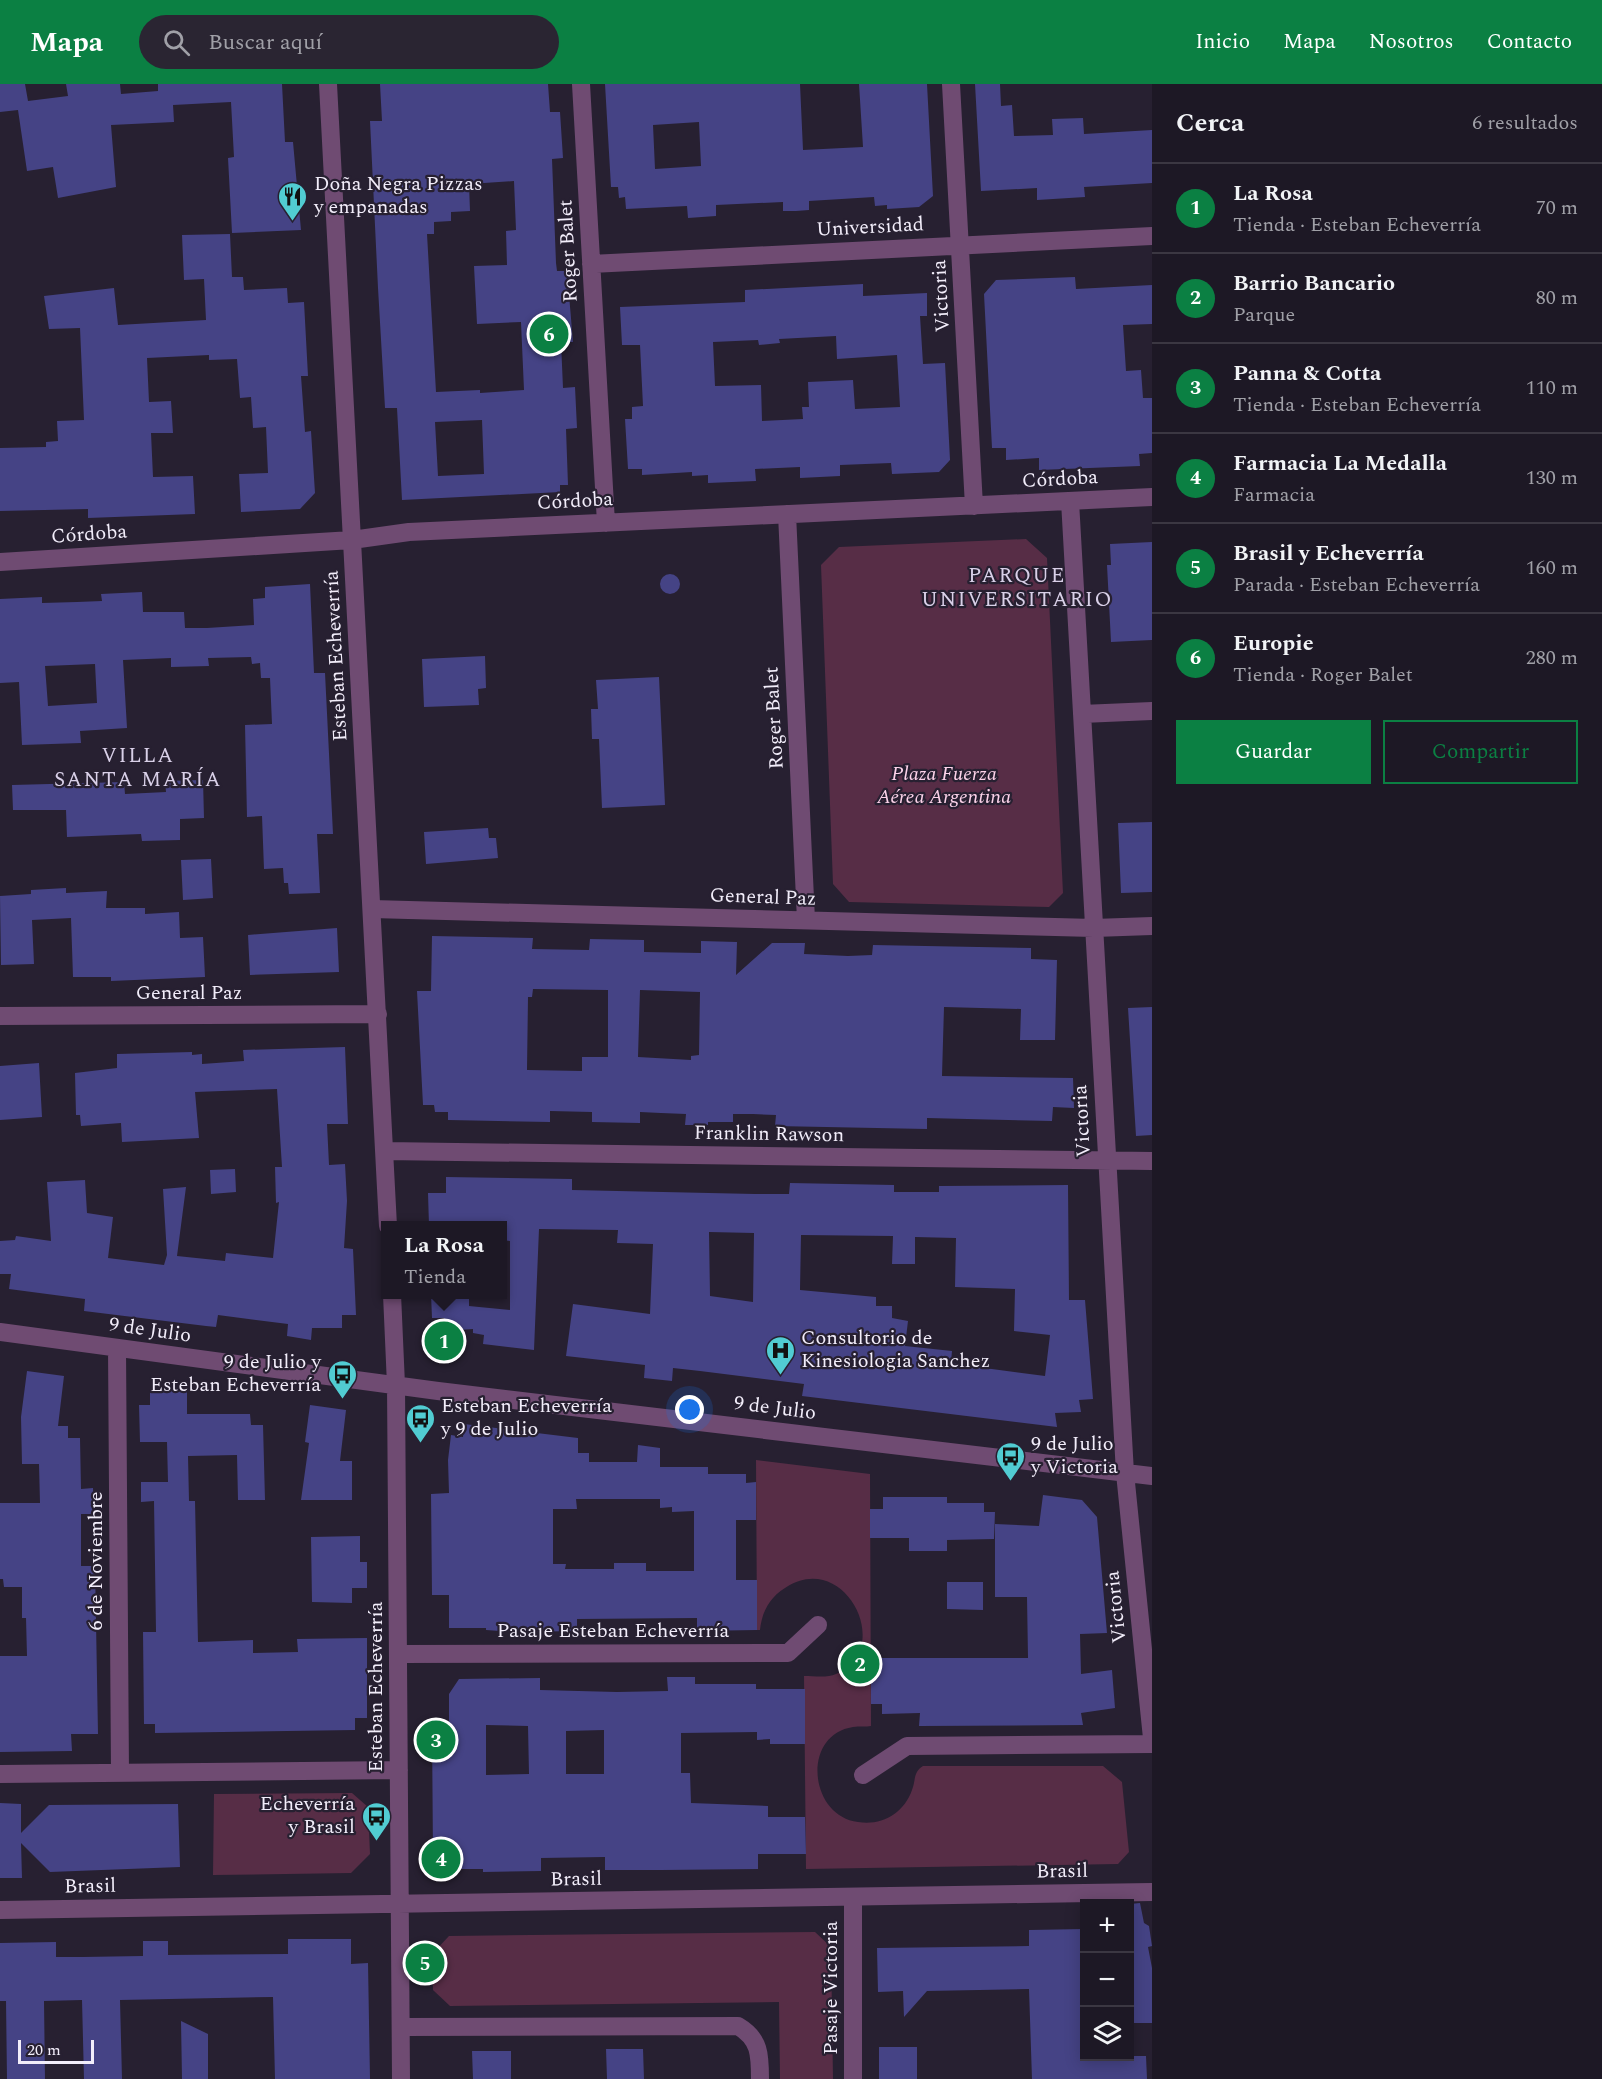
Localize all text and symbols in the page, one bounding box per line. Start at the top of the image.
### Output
search box [139,15,559,69]
text: Mapa [30,21,103,64]
icon: search [160,26,193,59]
text: Buscar aquí [208,26,322,59]
text: Inicio [1195,26,1250,58]
text: Mapa [1283,26,1336,58]
text: Nosotros [1369,26,1454,58]
text: Contacto [1487,26,1572,58]
text: Cerca [1176,103,1244,143]
text: 6 resultados [1472,108,1578,138]
place label: Doña Negra Pizzas y empanadas [313,169,483,222]
text: La Rosa [1233,177,1313,210]
restaurant icon: Doña Negra Pizzas y empanadas [277,180,309,222]
text: 1 [1190,193,1201,223]
text: 70 m [1536,193,1578,223]
street label: Roger Balet [550,199,586,303]
street label: Universidad [815,209,925,245]
text: Tienda · Esteban Echeverría [1233,210,1481,240]
street label: Victoria [924,259,958,333]
text: Barrio Bancario [1233,267,1395,300]
text: 2 [1190,283,1201,313]
text: 80 m [1536,283,1578,313]
text: Parque [1233,300,1295,330]
pin: 6 [530,312,568,356]
text: Panna & Cotta [1233,357,1381,390]
text: 3 [1190,373,1201,403]
text: 110 m [1526,373,1578,403]
text: Tienda · Esteban Echeverría [1233,390,1481,420]
text: Farmacia La Medalla [1233,447,1447,480]
street label: Córdoba [1021,462,1099,496]
text: 4 [1190,463,1201,493]
text: 130 m [1526,463,1578,493]
text: Farmacia [1233,480,1315,510]
street label: Córdoba [536,484,614,518]
street label: Córdoba [50,516,128,552]
text: Brasil y Echeverría [1233,537,1424,570]
text: 5 [1190,553,1201,583]
text: 160 m [1526,553,1578,583]
district label: PARQUE UNIVERSITARIO [921,560,1113,616]
street label: Esteban Echeverría [317,570,355,742]
text: Parada · Esteban Echeverría [1233,570,1480,600]
text: Europie [1233,627,1314,660]
text: 6 [1190,643,1201,673]
text: 280 m [1526,643,1578,673]
text: Tienda · Roger Balet [1233,660,1413,690]
street label: Roger Balet [756,666,792,770]
button: Guardar [1176,720,1371,784]
button: Compartir [1383,720,1578,784]
district label: VILLA SANTA MARÍA [54,740,222,796]
park label: Plaza Fuerza Aérea Argentina [876,759,1011,812]
street label: General Paz [709,880,817,914]
street label: General Paz [136,978,242,1008]
street label: Victoria [1065,1084,1099,1158]
street label: Franklin Rawson [694,1118,844,1150]
popup [381,1221,507,1299]
text: La Rosa [404,1229,484,1262]
text: Tienda [404,1262,466,1292]
street label: 9 de Julio [107,1309,193,1351]
pin: 1 [424,1318,464,1364]
place label: Consultorio de Kinesiologia Sanchez [801,1323,990,1376]
hospital icon: Consultorio de Kinesiologia Sanchez [764,1334,796,1376]
place label: 9 de Julio y Esteban Echeverría [150,1347,322,1400]
bus stop icon: 9 de Julio y Esteban Echeverría [326,1358,358,1400]
street label: 9 de Julio [732,1388,818,1428]
place label: Esteban Echeverría y 9 de Julio [440,1391,612,1444]
your location [675,1395,704,1424]
bus stop icon: Esteban Echeverría y 9 de Julio [404,1402,436,1444]
place label: 9 de Julio y Victoria [1030,1429,1118,1482]
bus stop icon: 9 de Julio y Victoria [994,1440,1026,1482]
street label: 6 de Noviembre [81,1492,111,1631]
street label: Victoria [1097,1569,1135,1645]
street label: Esteban Echeverría [361,1601,391,1773]
street label: Pasaje Esteban Echeverría [497,1616,730,1646]
pin: 2 [840,1642,880,1686]
pin: 3 [416,1718,456,1762]
place label: Echeverría y Brasil [260,1789,355,1842]
bus stop icon: Echeverría y Brasil [360,1800,392,1842]
pin: 4 [422,1836,460,1882]
street label: Brasil [1036,1856,1088,1886]
street label: Brasil [550,1864,602,1894]
street label: Brasil [64,1871,116,1901]
map controls [1080,1899,1134,2061]
button: + [1080,1899,1134,1953]
street label: Pasaje Victoria [816,1921,846,2055]
pin: 5 [406,1940,444,1986]
button: − [1080,1953,1134,2007]
button: layers [1080,2007,1134,2061]
scale bar [18,2037,94,2064]
text: 20 m [27,2038,61,2062]

